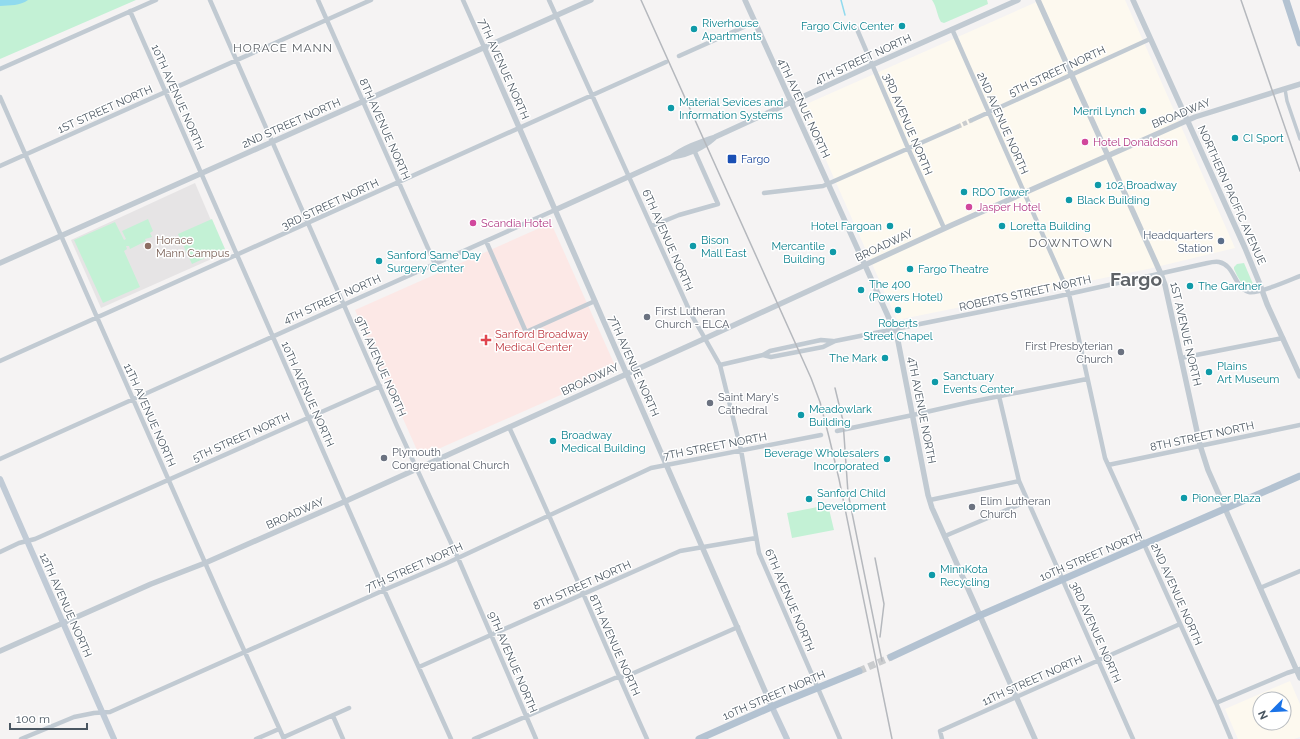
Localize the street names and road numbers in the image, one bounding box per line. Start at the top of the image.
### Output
street label: 7TH AVENUE NORTH [475,17,532,122]
street label: 4TH STREET NORTH [813,31,914,88]
street label: 10TH AVENUE NORTH [148,42,207,152]
street label: 5TH STREET NORTH [1007,43,1108,100]
street label: 4TH AVENUE NORTH [775,56,832,160]
street label: 2ND AVENUE NORTH [974,70,1031,176]
street label: 3RD AVENUE NORTH [880,71,935,177]
street label: 8TH AVENUE NORTH [356,76,413,182]
street label: 1ST STREET NORTH [56,83,155,136]
street label: 2ND STREET NORTH [240,96,343,151]
street label: BROADWAY [1150,96,1212,131]
street label: NORTHERN PACIFIC AVENUE [1195,123,1268,267]
street label: 3RD STREET NORTH [280,176,381,233]
street label: 6TH AVENUE NORTH [639,187,696,293]
street label: BROADWAY [853,226,915,264]
street label: 4TH STREET NORTH [282,272,383,327]
street label: ROBERTS STREET NORTH [958,273,1092,314]
street label: 1ST AVENUE NORTH [1167,281,1204,387]
street label: 9TH AVENUE NORTH [352,314,409,419]
street label: 7TH AVENUE NORTH [605,314,662,419]
street label: 10TH AVENUE NORTH [278,339,337,449]
street label: 4TH AVENUE NORTH [905,356,938,465]
street label: BROADWAY [559,360,621,398]
street label: 11TH AVENUE NORTH [121,361,178,469]
street label: 5TH STREET NORTH [191,410,292,465]
street label: 8TH STREET NORTH [1149,419,1255,454]
street label: 7TH STREET NORTH [662,430,768,463]
street label: BROADWAY [264,495,326,532]
street label: 10TH STREET NORTH [1038,529,1144,584]
street label: 7TH STREET NORTH [364,540,465,595]
street label: 2ND AVENUE NORTH [1148,541,1205,647]
street label: 6TH AVENUE NORTH [762,547,817,653]
street label: 12TH AVENUE NORTH [37,551,94,659]
street label: 8TH STREET NORTH [531,558,633,613]
street label: 3RD AVENUE NORTH [1067,580,1124,685]
street label: 8TH AVENUE NORTH [586,592,643,698]
street label: 9TH AVENUE NORTH [485,610,540,715]
street label: 11TH STREET NORTH [980,653,1084,708]
street label: 10TH STREET NORTH [721,668,827,723]

